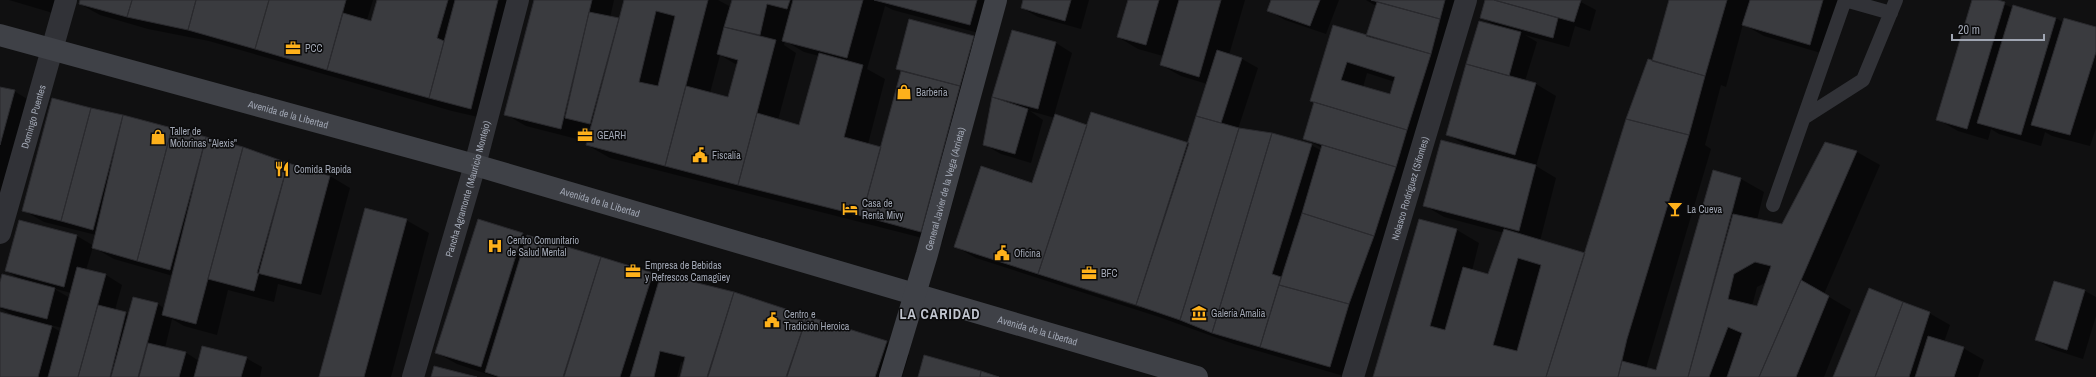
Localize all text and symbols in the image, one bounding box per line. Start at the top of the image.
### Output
scale bar [1952,16,2044,42]
text: 20 m [1958,22,1980,38]
office icon: PCC [284,39,302,57]
place label: PCC [305,42,322,55]
street label: Domingo Puentes [18,83,49,150]
shop icon: Barberia [895,83,913,101]
place label: Barberia [916,86,948,99]
street label: Avenida de la Libertad [246,97,330,132]
street label: Pancha Agramonte (Mauricio Montejo) [442,119,493,259]
place label: Taller de Motorinas "Alexis" [170,125,237,150]
office icon: GEARH [576,126,594,144]
street label: General Javier de la Vega (Arrieta) [922,126,968,252]
shop icon: Taller de Motorinas "Alexis" [149,128,167,146]
place label: GEARH [597,129,626,142]
street label: Nolasco Rodríguez (Sifontes) [1388,135,1432,242]
public building icon: Fiscalía [691,146,709,164]
place label: Fiscalía [712,149,741,162]
restaurant icon: Comida Rapida [273,160,291,178]
place label: Comida Rapida [294,163,352,176]
street label: Avenida de la Libertad [558,184,641,220]
place label: Casa de Renta Mivy [862,197,904,222]
hotel icon: Casa de Renta Mivy [841,200,859,218]
bar icon: La Cueva [1666,200,1684,218]
place label: La Cueva [1687,203,1723,216]
place label: Centro Comunitario de Salud Mental [507,234,579,259]
hospital icon: Centro Comunitario de Salud Mental [486,237,504,255]
public building icon: Oficina [993,244,1011,262]
place label: Oficina [1014,247,1041,260]
place label: Empresa de Bebidas y Refrescos Camagüey [645,259,731,284]
office icon: Empresa de Bebidas y Refrescos Camagüey [624,262,642,280]
office icon: BFC [1080,264,1098,282]
place label: BFC [1101,267,1117,280]
museum icon: Galería Amalia [1190,304,1208,322]
district label: LA CARIDAD [900,305,981,323]
place label: Galería Amalia [1211,307,1266,320]
place label: Centro e Tradición Heroica [784,308,850,333]
public building icon: Centro e Tradición Heroica [763,311,781,329]
street label: Avenida de la Libertad [995,313,1079,349]

